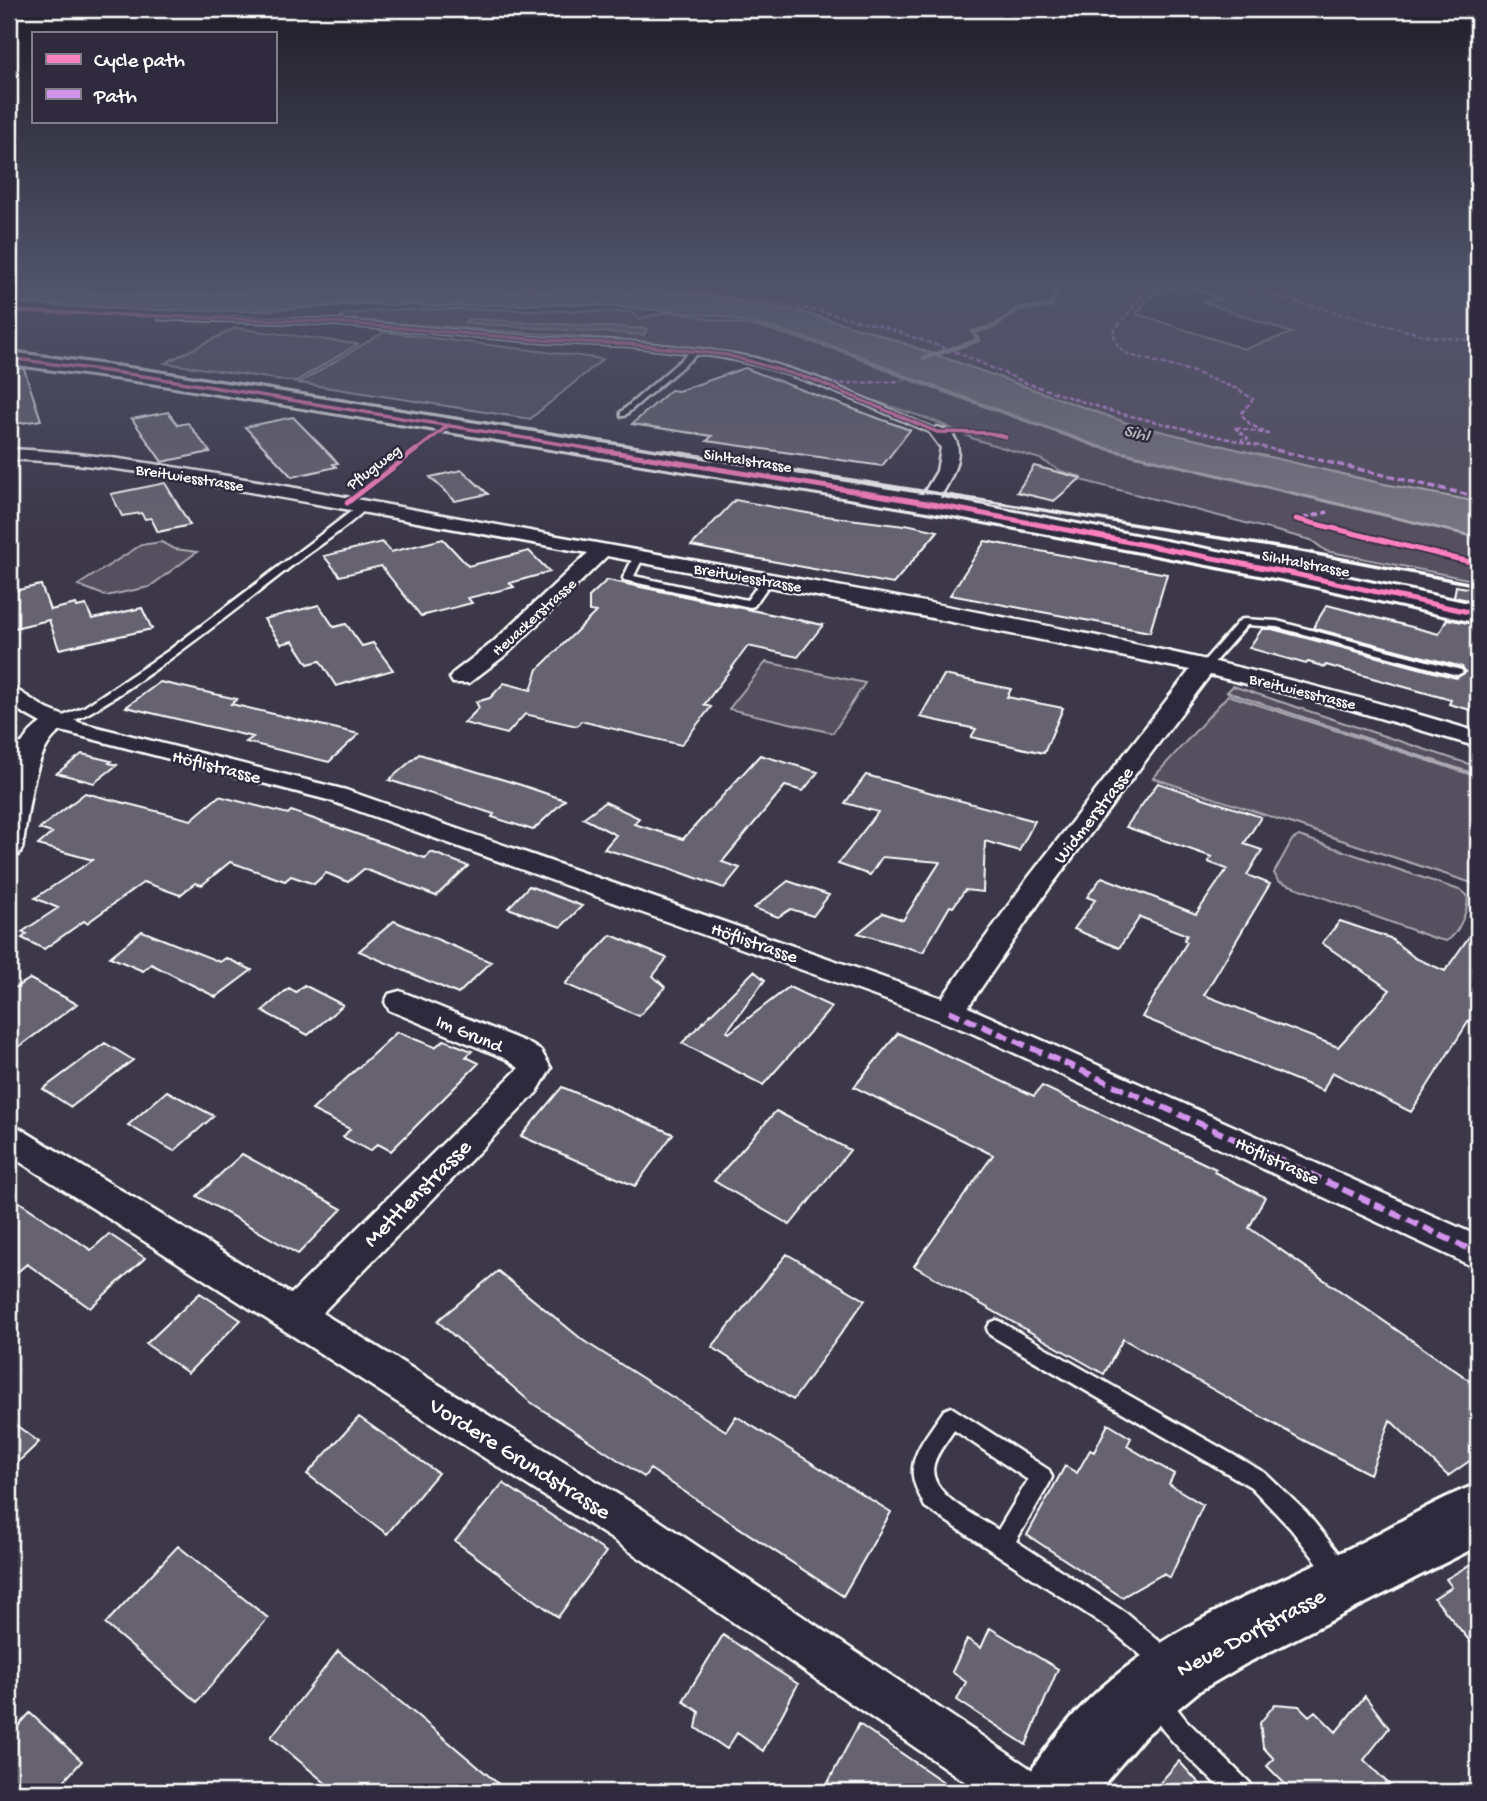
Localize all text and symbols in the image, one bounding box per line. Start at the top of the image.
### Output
legend [32,32,276,122]
text: Cycle path [94,50,185,75]
text: Path [93,86,137,111]
water label: Sihl [1121,421,1153,448]
street label: Pflugweg [343,442,406,496]
street label: Sihltalstrasse [702,446,794,479]
street label: Breitwiesstrasse [133,461,246,497]
street label: Sihltalstrasse [1260,548,1352,583]
street label: Breitwiesstrasse [691,560,804,598]
street label: Heuackerstrasse [489,575,582,662]
street label: Breitwiesstrasse [1246,671,1358,716]
street label: Höflistrasse [169,746,263,791]
street label: Widmerstrasse [1050,763,1140,869]
street label: Höflistrasse [707,919,801,970]
street label: Im Grund [432,1011,507,1060]
street label: Höflistrasse [1231,1133,1323,1192]
street label: Mettlenstrasse [359,1134,479,1254]
street label: Vordere Grundstrasse [422,1393,616,1527]
street label: Neue Dorfstrasse [1173,1583,1332,1685]

